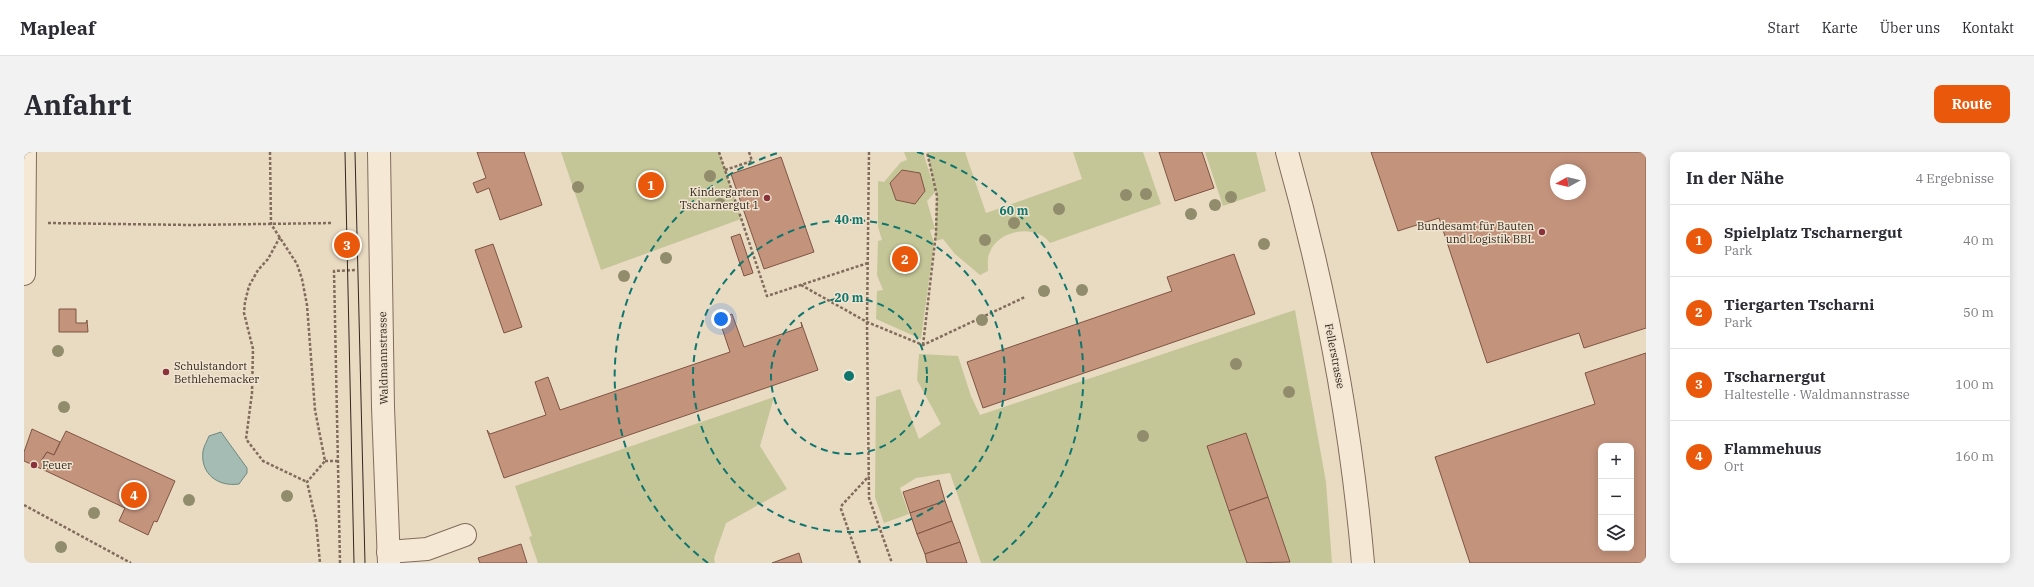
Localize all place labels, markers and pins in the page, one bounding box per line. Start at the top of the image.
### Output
pin: 1 [638,170,664,200]
place label: Kindergarten Tscharnergut 1 [680,185,759,212]
marker: Kindergarten Tscharnergut 1 [762,193,772,203]
place label: Bundesamt für Bauten und Logistik BBL [1417,219,1534,246]
marker: Bundesamt für Bauten und Logistik BBL [1537,227,1547,237]
pin: 3 [334,230,360,260]
pin: 2 [892,244,918,274]
place label: Schulstandort Bethlehemacker [174,359,259,386]
marker: Schulstandort Bethlehemacker [161,367,171,377]
centre of rings [842,369,856,383]
place label: Feuer [42,458,72,472]
marker: Feuer [29,460,39,470]
pin: 4 [121,480,147,510]

